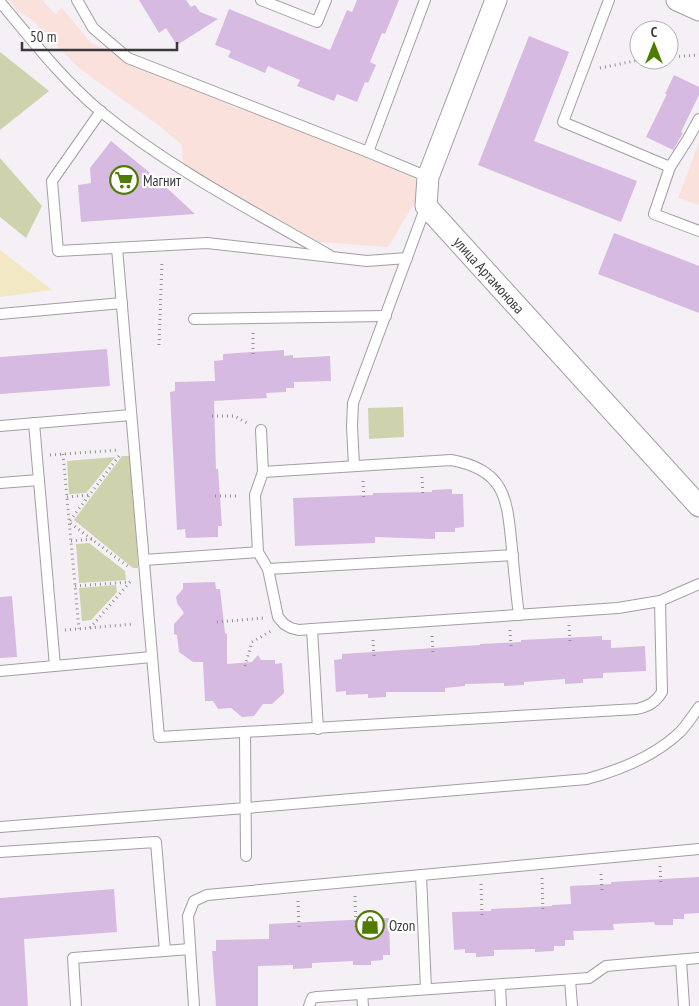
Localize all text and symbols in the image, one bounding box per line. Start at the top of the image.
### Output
scale bar [22,20,178,52]
north arrow [629,20,679,70]
text: С [651,23,658,41]
text: 50 m [30,27,56,46]
supermarket icon: Магнит [109,165,139,195]
place label: Магнит [143,171,181,190]
street label: улица Артамонова [449,233,529,317]
shop icon: Ozon [355,910,385,940]
place label: Ozon [389,916,415,935]

